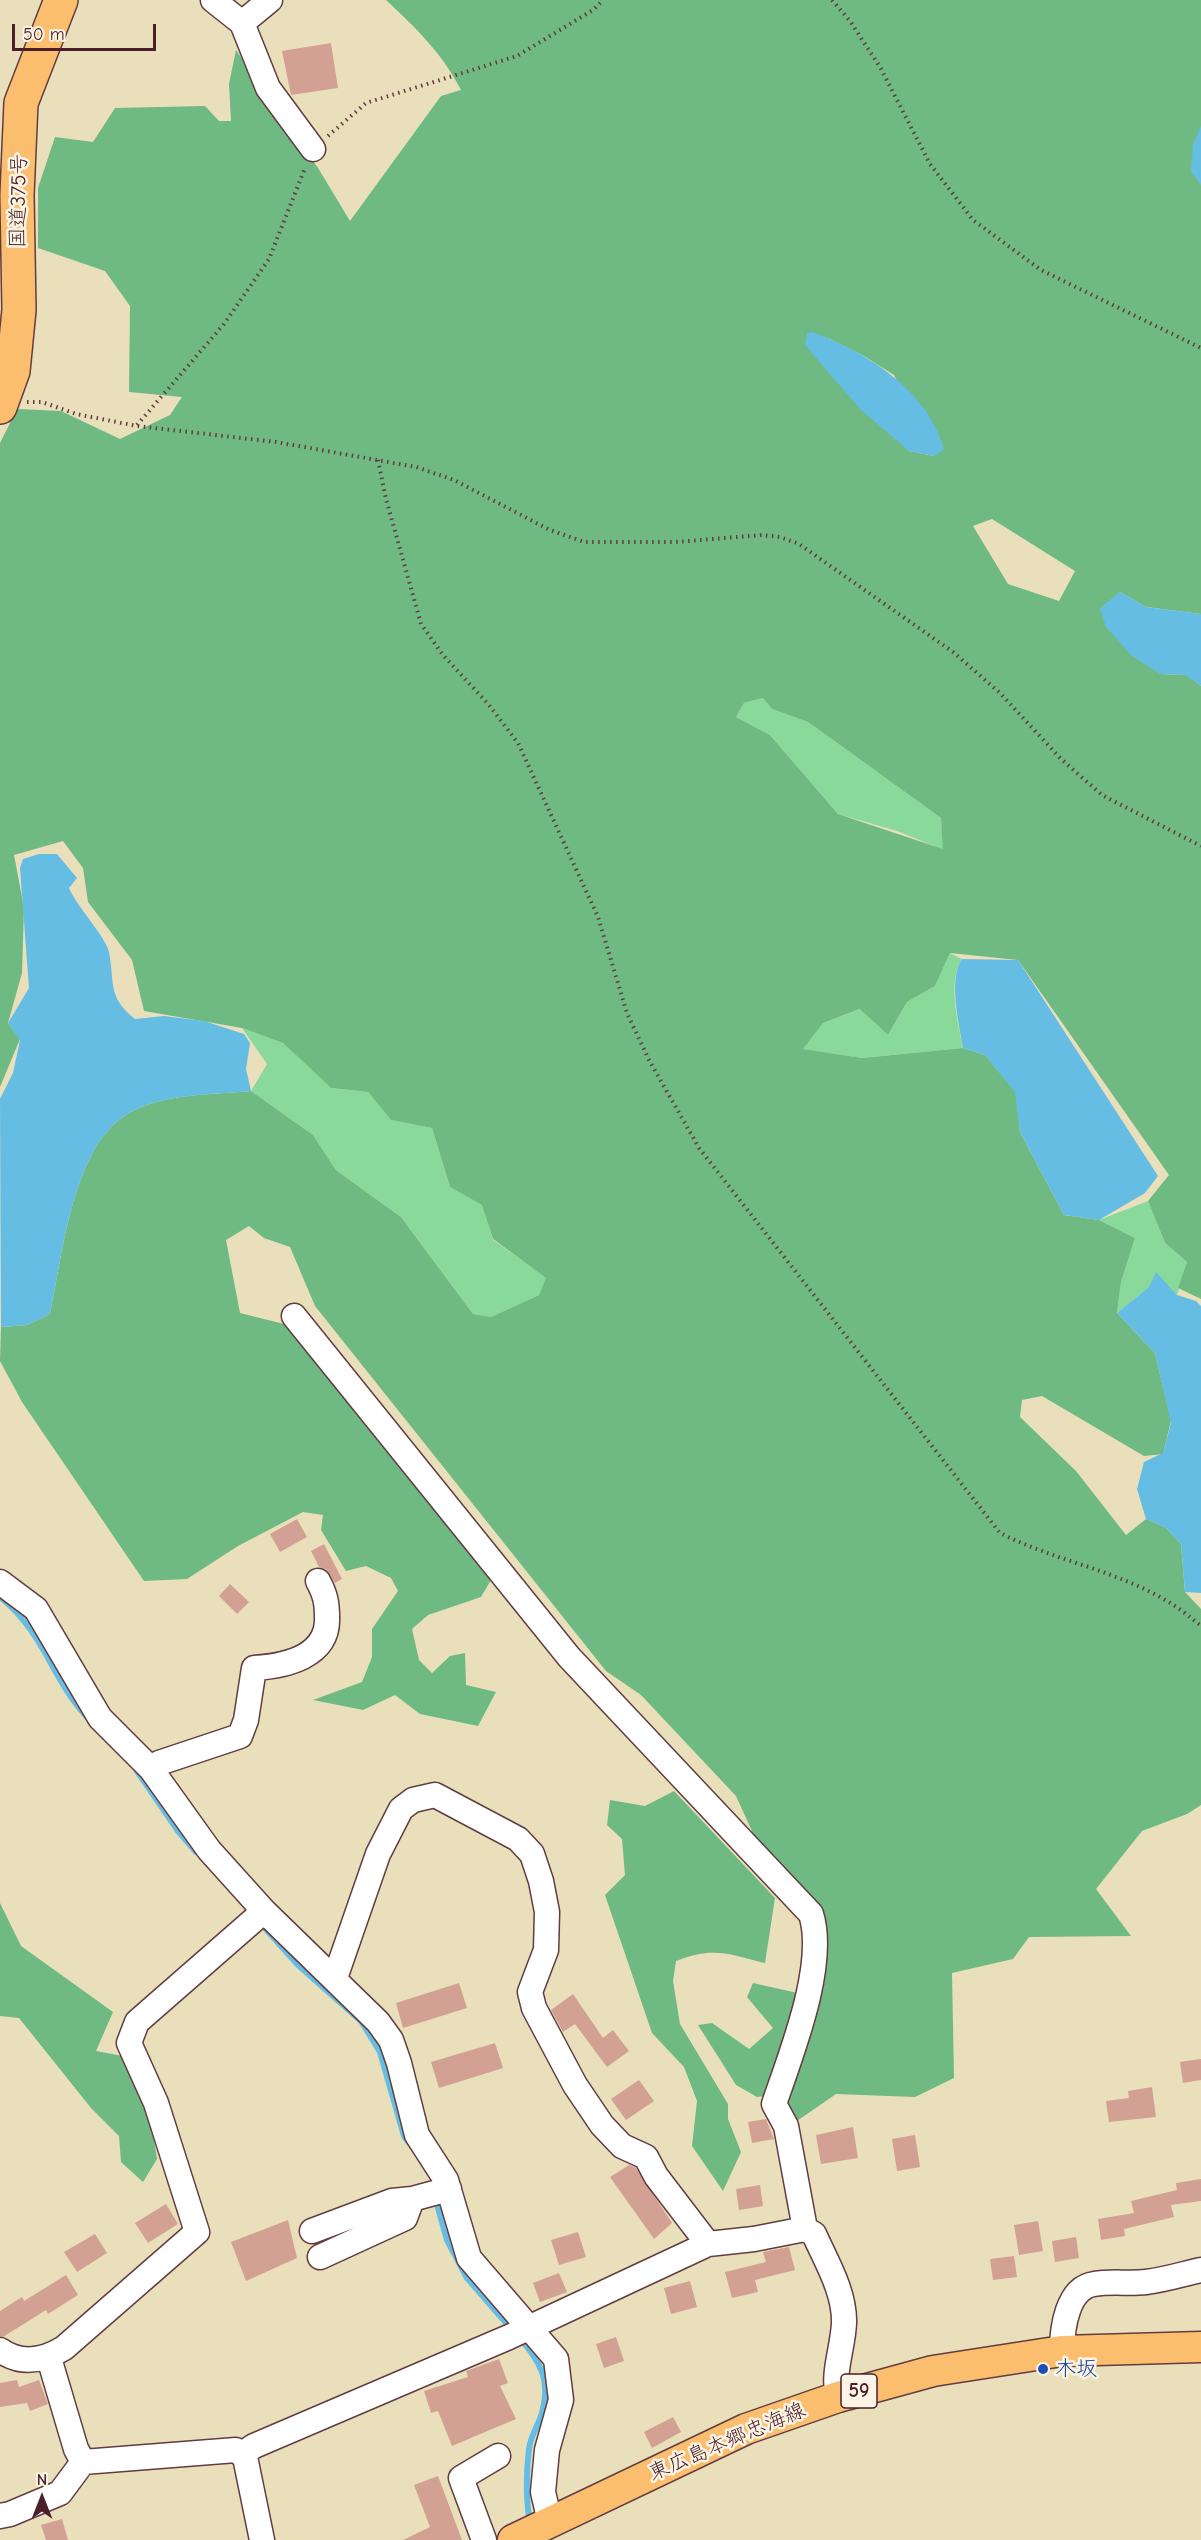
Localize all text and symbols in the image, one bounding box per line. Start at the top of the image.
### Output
scale bar [15,12,159,50]
text: 50 m [23,24,65,45]
street label: 国道375号 [6,153,32,249]
place label: 木坂 [1055,2356,1097,2382]
marker: 木坂 [1036,2362,1050,2376]
road number: 59 [841,2374,877,2408]
street label: 東広島本郷忠海線 [645,2398,809,2486]
north arrow [12,2468,72,2528]
text: N [37,2471,47,2489]

